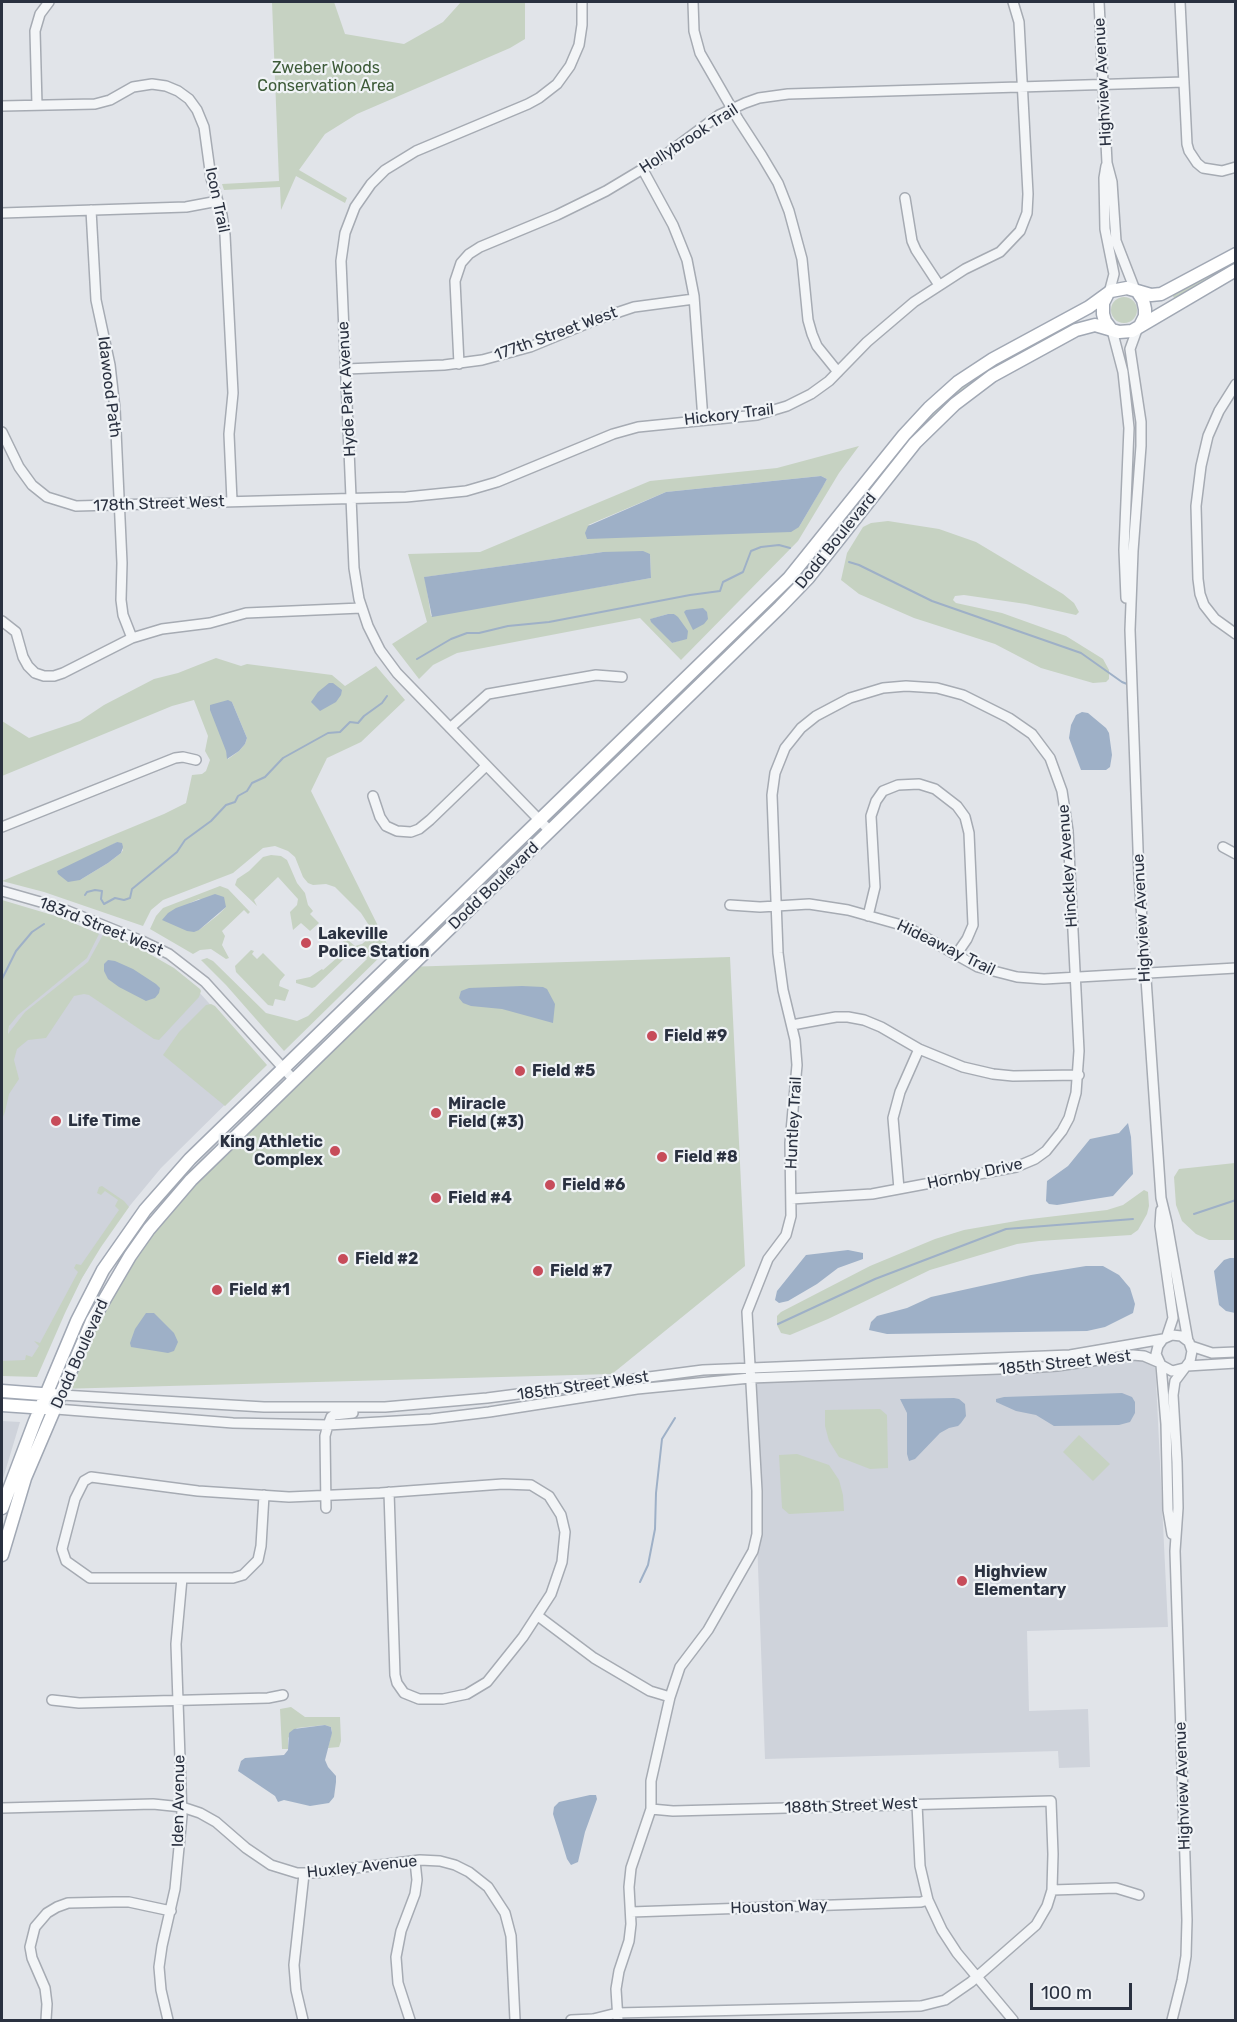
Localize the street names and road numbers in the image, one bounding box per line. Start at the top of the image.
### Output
street label: Highview Avenue [1090,17,1116,147]
street label: Hollybrook Trail [636,100,742,178]
street label: Icon Trail [201,165,233,235]
street label: 177th Street West [492,303,620,365]
street label: Hyde Park Avenue [334,321,360,457]
street label: Idawood Path [93,335,125,439]
street label: Hickory Trail [683,400,775,430]
street label: Dodd Boulevard [791,489,881,593]
street label: 178th Street West [93,492,225,516]
street label: Hinckley Avenue [1054,804,1082,928]
street label: Dodd Boulevard [445,838,543,934]
street label: Highview Avenue [1129,853,1155,983]
street label: 183rd Street West [36,893,166,961]
street label: Hideaway Trail [894,916,998,980]
street label: Huntley Trail [782,1076,806,1170]
street label: Hornby Drive [926,1155,1024,1193]
street label: Dodd Boulevard [47,1296,113,1412]
street label: 185th Street West [998,1347,1132,1379]
street label: 185th Street West [516,1367,650,1405]
street label: Highview Avenue [1171,1721,1195,1851]
street label: Iden Avenue [169,1755,189,1847]
street label: 188th Street West [784,1794,918,1818]
street label: Huxley Avenue [306,1852,418,1882]
street label: Houston Way [730,1896,828,1918]

